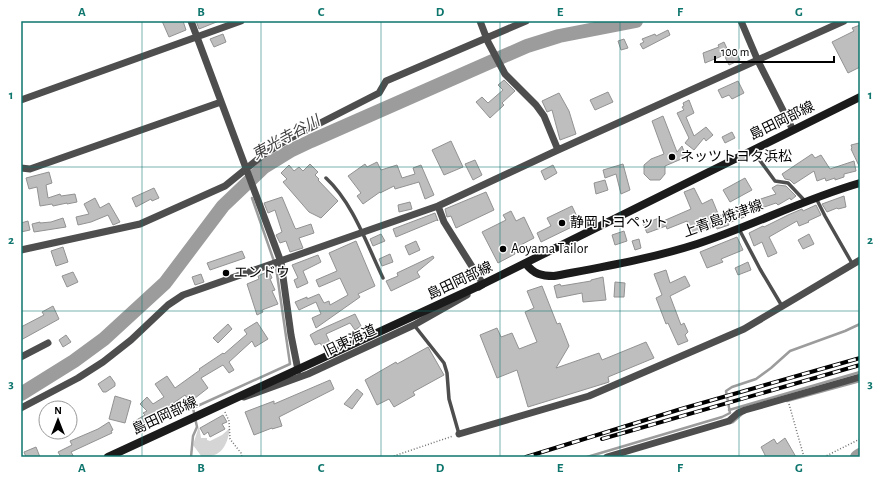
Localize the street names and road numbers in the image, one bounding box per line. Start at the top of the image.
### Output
street label: 島田岡部線 [747,98,817,143]
street label: 上青島焼津線 [681,197,765,240]
street label: 島田岡部線 [425,259,495,302]
street label: 旧東海道 [321,322,378,359]
street label: 島田岡部線 [130,394,200,437]

